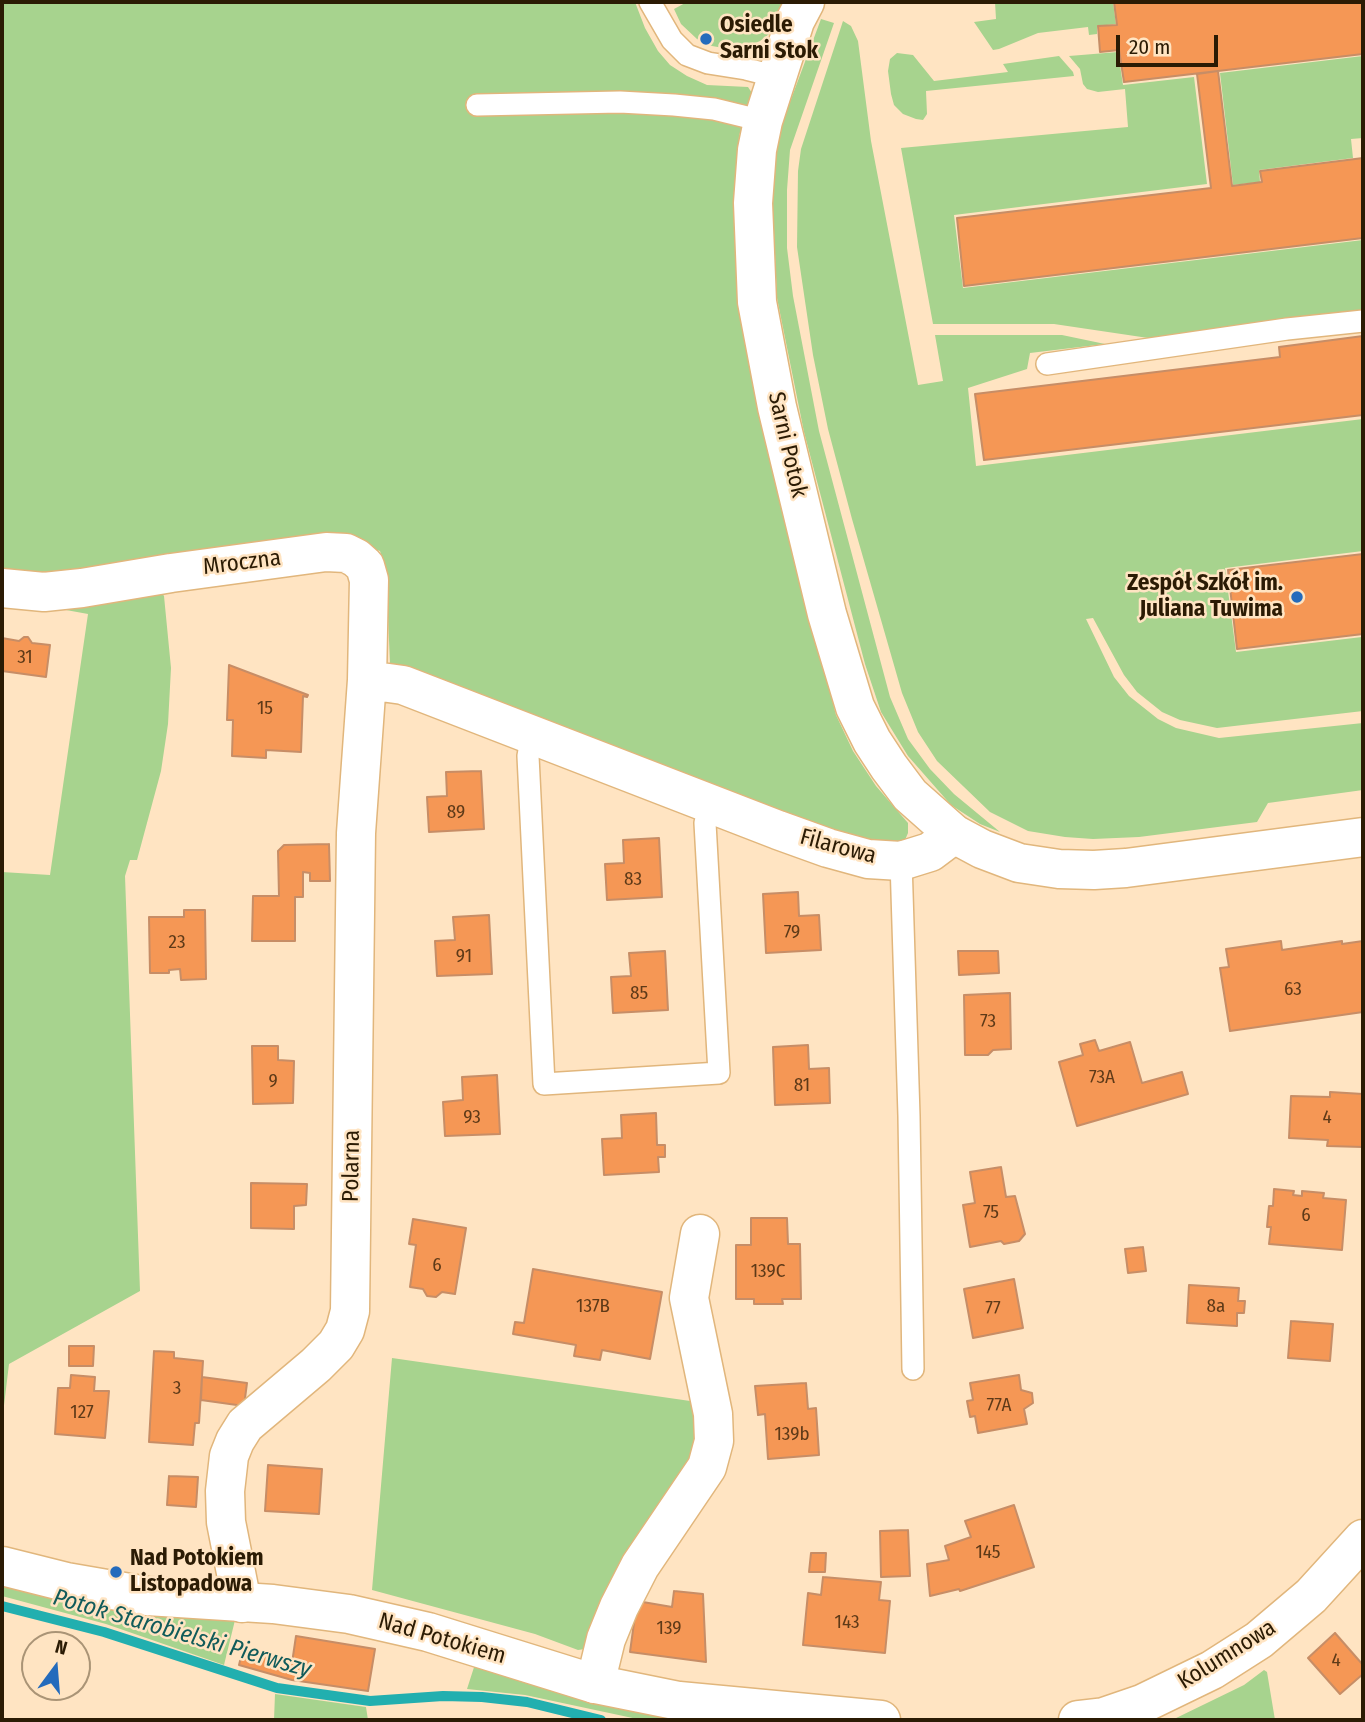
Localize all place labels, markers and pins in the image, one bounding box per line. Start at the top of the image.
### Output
place label: Osiedle Sarni Stok [720,12,818,66]
marker: Osiedle Sarni Stok [698,31,714,47]
place label: Zespół Szkół im. Juliana Tuwima [1127,570,1283,624]
marker: Zespół Szkół im. Juliana Tuwima [1289,589,1305,605]
place label: Nad Potokiem Listopadowa [130,1545,263,1599]
marker: Nad Potokiem Listopadowa [108,1564,124,1580]

